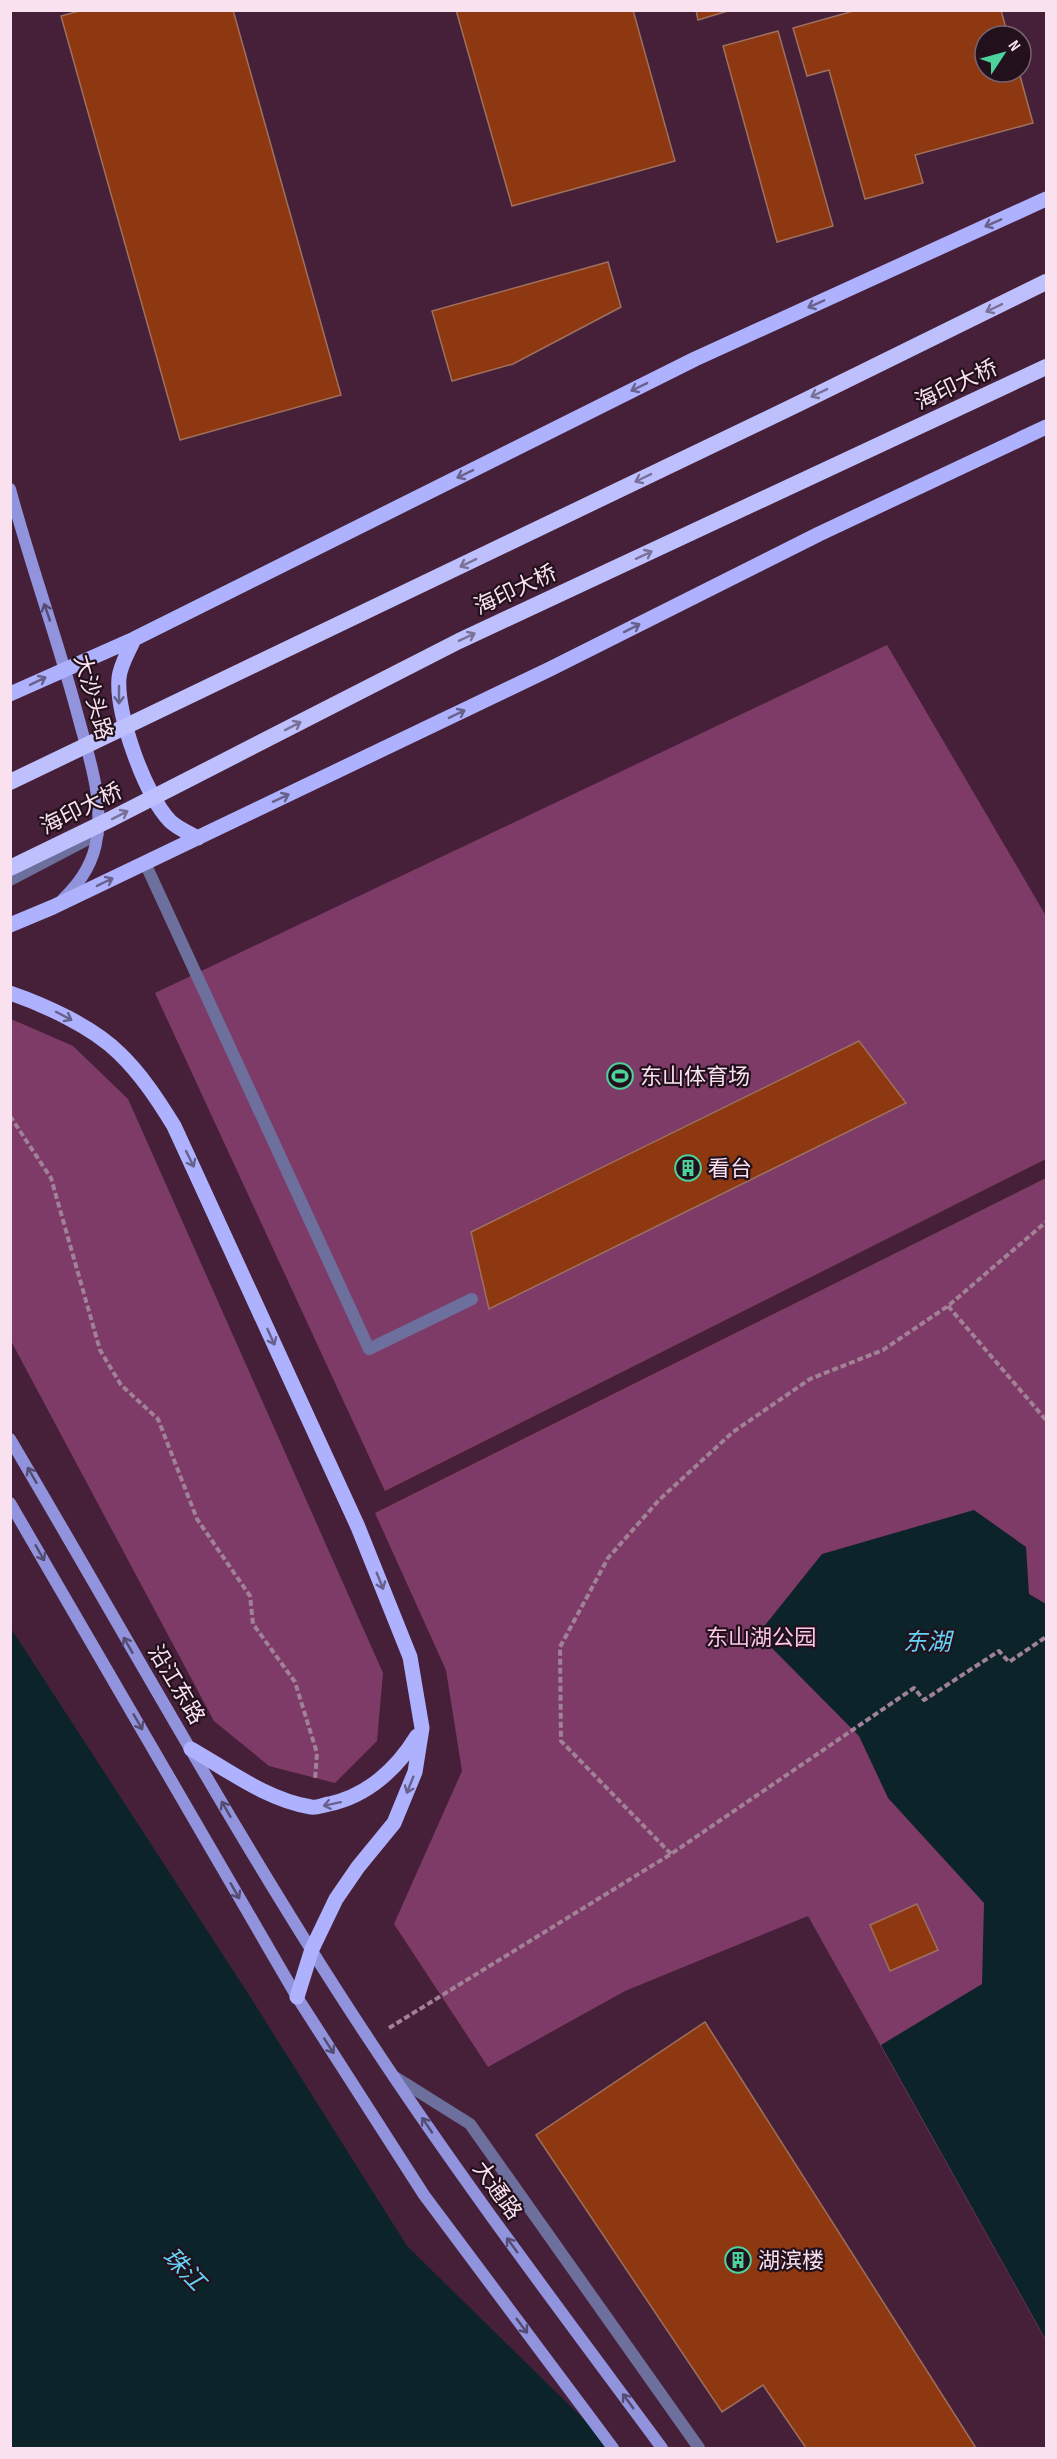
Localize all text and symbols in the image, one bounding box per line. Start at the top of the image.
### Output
north arrow [973,24,1033,84]
text: N [1004,37,1024,55]
one-way arrow [985,218,1003,230]
one-way arrow [807,299,825,310]
one-way arrow [985,302,1003,314]
street label: 海印大桥 [911,355,1002,416]
one-way arrow [631,382,649,393]
one-way arrow [810,388,828,400]
one-way arrow [456,469,474,480]
one-way arrow [635,473,653,485]
one-way arrow [634,548,652,560]
one-way arrow [459,557,477,569]
street label: 海印大桥 [470,560,561,621]
one-way arrow [40,603,51,622]
one-way arrow [623,622,641,633]
one-way arrow [457,630,475,642]
street label: 大沙头路 [67,651,118,743]
one-way arrow [29,674,47,686]
one-way arrow [113,684,125,704]
one-way arrow [448,707,466,719]
one-way arrow [284,719,302,731]
street label: 海印大桥 [36,778,127,841]
one-way arrow [272,791,290,803]
one-way arrow [110,808,128,820]
one-way arrow [96,875,114,887]
one-way arrow [55,1010,72,1022]
sports icon: 东山体育场 [605,1061,635,1091]
place label: 东山体育场 [640,1064,750,1091]
one-way arrow [185,1150,197,1168]
building icon: 看台 [673,1153,703,1183]
place label: 看台 [708,1156,752,1183]
one-way arrow [266,1327,278,1345]
one-way arrow [25,1467,37,1484]
one-way arrow [34,1544,46,1561]
one-way arrow [375,1571,386,1590]
park label: 东山湖公园 [706,1625,816,1652]
water label: 东湖 [903,1628,955,1657]
one-way arrow [122,1636,134,1653]
street label: 沿江东路 [141,1640,210,1729]
one-way arrow [132,1713,144,1730]
one-way arrow [404,1776,415,1794]
one-way arrow [323,1798,342,1810]
one-way arrow [220,1801,231,1819]
one-way arrow [230,1882,242,1899]
one-way arrow [323,2038,335,2054]
one-way arrow [420,2117,432,2134]
street label: 大通路 [466,2156,527,2226]
one-way arrow [505,2237,518,2253]
water label: 珠江 [157,2242,213,2299]
building icon: 湖滨楼 [723,2245,753,2275]
place label: 湖滨楼 [758,2248,824,2275]
one-way arrow [516,2317,528,2333]
one-way arrow [621,2394,634,2410]

